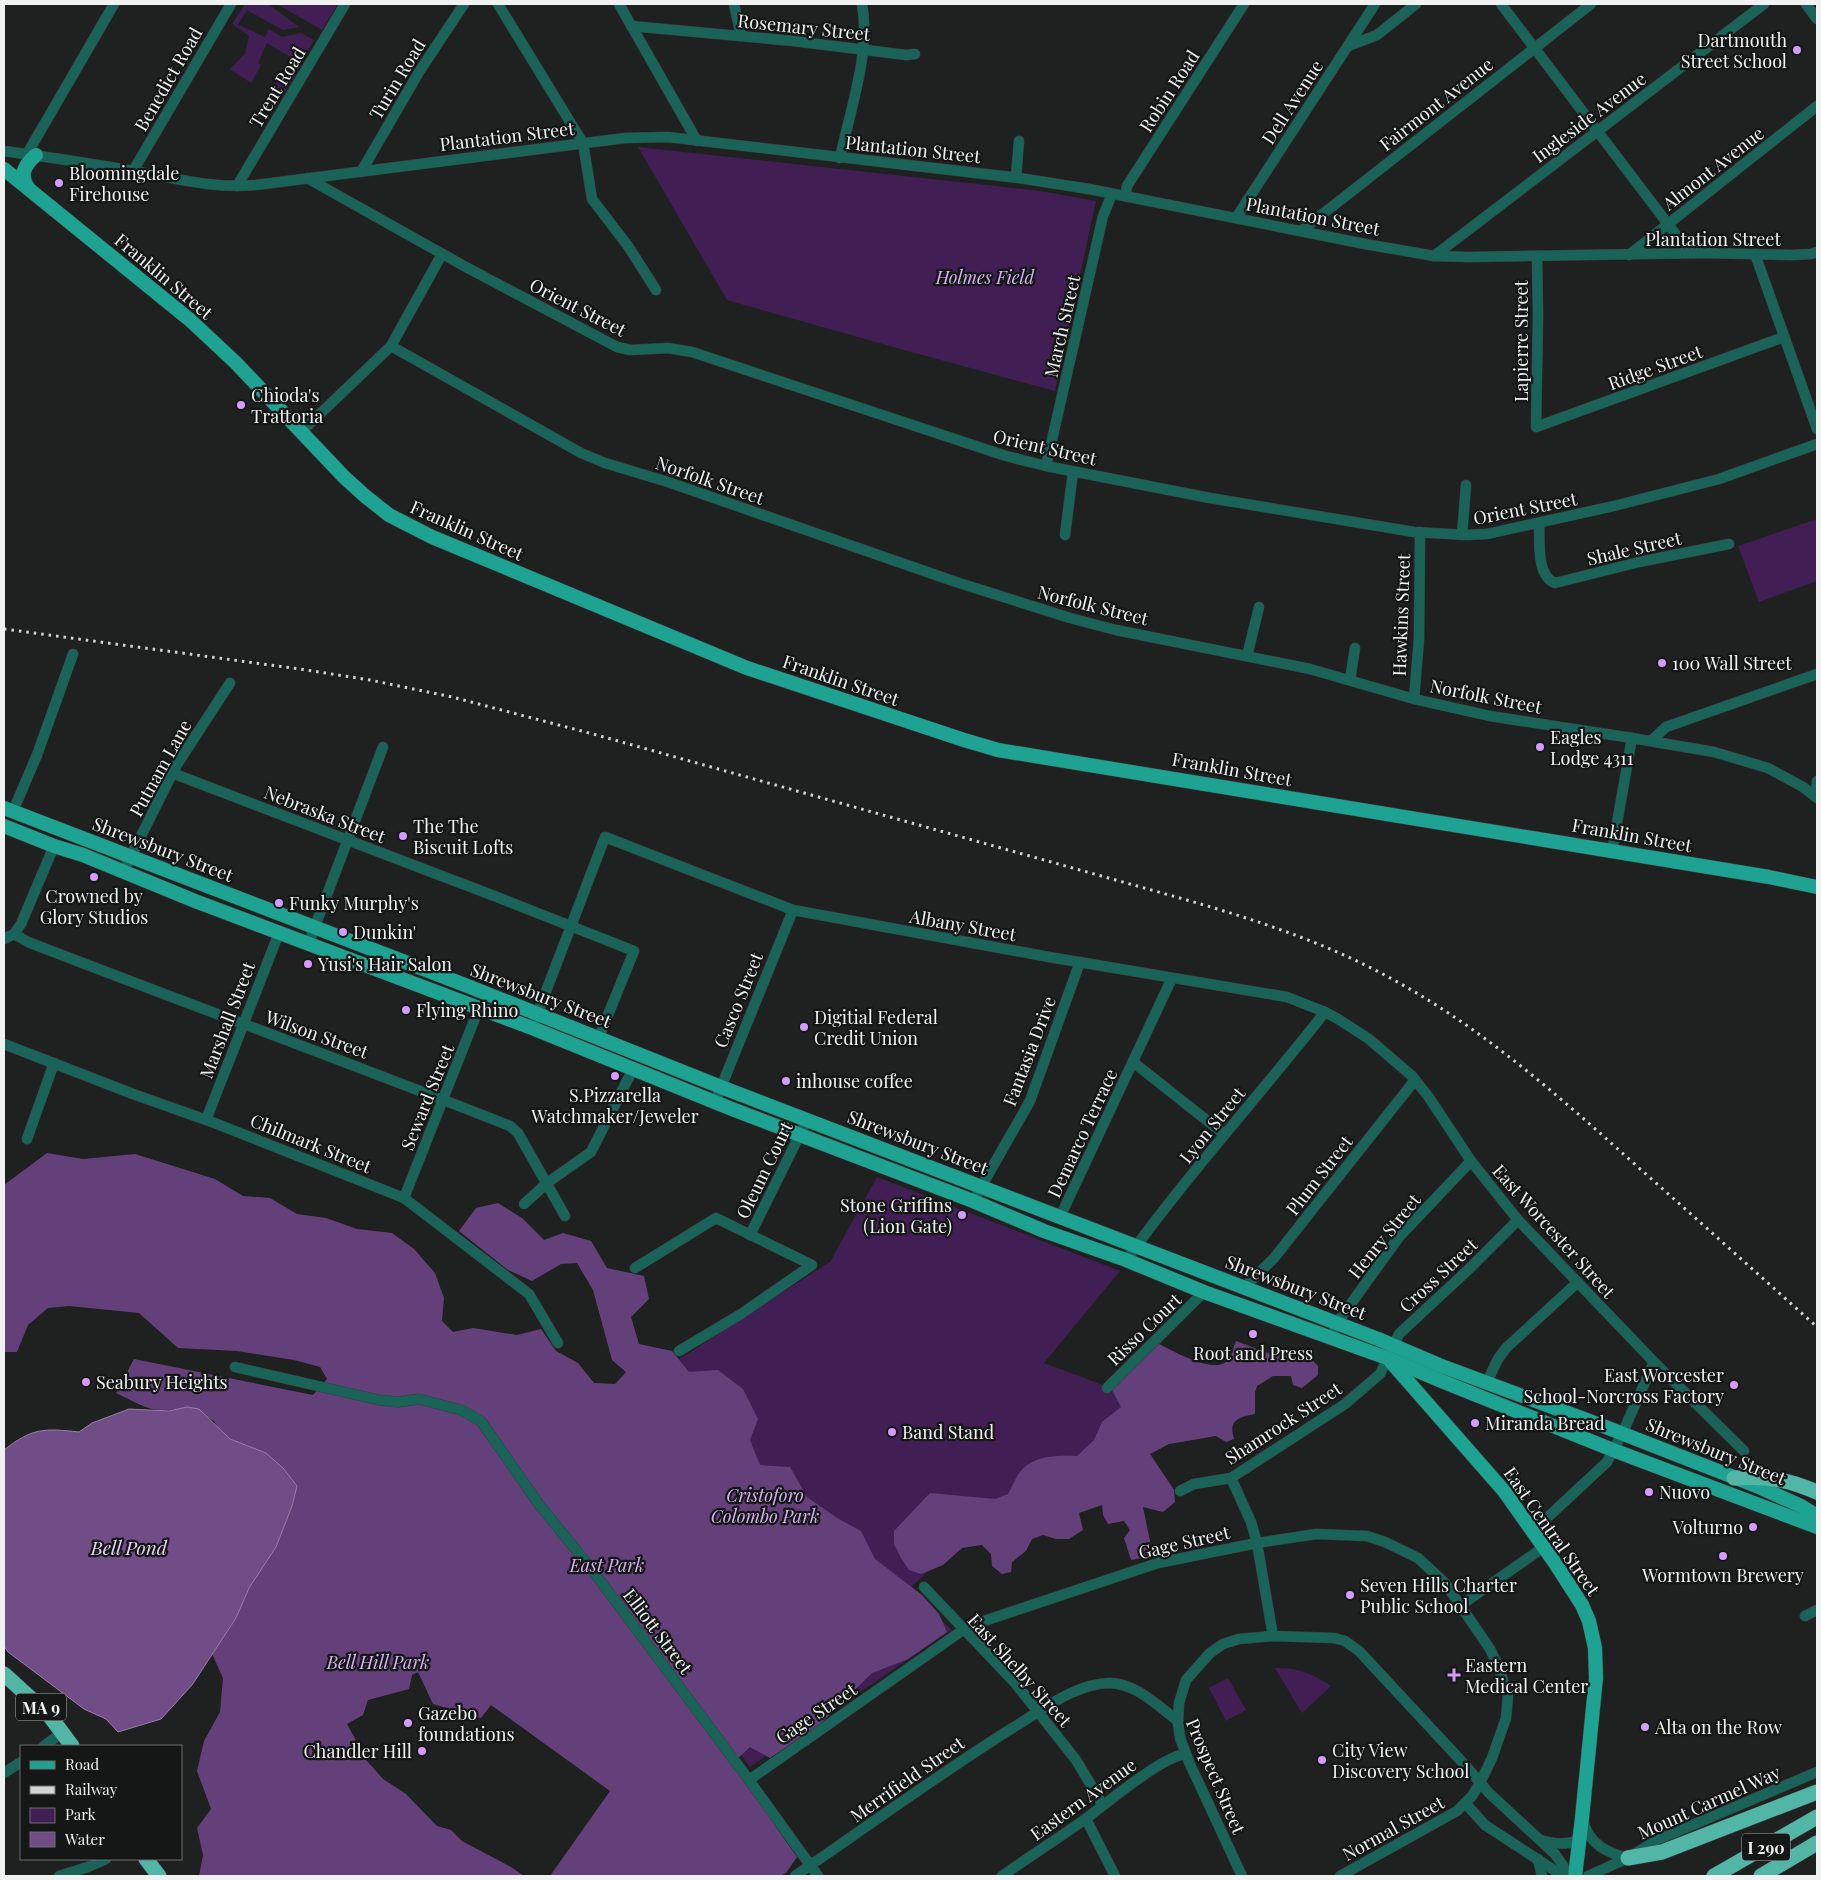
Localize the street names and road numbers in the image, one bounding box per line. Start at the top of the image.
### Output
street label: Rosemary Street [737,8,872,46]
street label: Benedict Road [129,22,208,135]
street label: Turin Road [364,34,431,124]
street label: Trent Road [243,42,311,132]
street label: Robin Road [1134,45,1205,137]
street label: Fairmont Avenue [1374,52,1498,156]
street label: Dell Avenue [1256,55,1328,149]
street label: Ingleside Avenue [1527,66,1651,168]
street label: Plantation Street [438,116,576,156]
street label: Almont Avenue [1657,121,1769,216]
street label: Plantation Street [844,130,982,168]
street label: Plantation Street [1244,191,1382,241]
street label: Plantation Street [1645,227,1781,251]
street label: Franklin Street [110,228,219,325]
street label: Orient Street [526,272,631,342]
street label: March Street [1039,272,1086,380]
street label: Lapierre Street [1509,279,1533,402]
street label: Ridge Street [1605,339,1706,395]
street label: Orient Street [991,423,1100,471]
street label: Norfolk Street [653,450,768,510]
street label: Orient Street [1471,486,1580,530]
street label: Franklin Street [407,494,528,566]
street label: Shale Street [1584,525,1684,571]
street label: Hawkins Street [1387,553,1415,677]
street label: Norfolk Street [1035,580,1151,630]
street label: Franklin Street [780,649,903,711]
street label: Norfolk Street [1428,673,1544,719]
street label: Putnam Lane [124,715,196,821]
street label: Franklin Street [1170,747,1294,791]
street label: Nebraska Street [261,780,390,848]
street label: Shrewsbury Street [89,811,237,887]
street label: Franklin Street [1570,813,1694,857]
street label: Albany Street [907,904,1019,946]
street label: Casco Street [708,948,768,1051]
street label: Shrewsbury Street [467,957,615,1033]
street label: Marshall Street [194,958,261,1082]
street label: Fantasia Drive [997,993,1061,1109]
street label: Wilson Street [261,1004,372,1064]
street label: Seward Street [395,1040,459,1154]
street label: Demarco Terrace [1042,1065,1122,1201]
street label: Lyon Street [1174,1081,1251,1168]
street label: Shrewsbury Street [844,1104,992,1180]
street label: Chilmark Street [247,1108,376,1178]
street label: Oleum Court [730,1117,798,1223]
street label: Plum Street [1280,1130,1358,1220]
street label: East Worcester Street [1487,1159,1621,1304]
street label: Henry Street [1342,1188,1426,1283]
street label: Cross Street [1394,1232,1483,1317]
street label: Shrewsbury Street [1222,1249,1370,1325]
street label: Risso Court [1102,1287,1187,1370]
street label: Shamrock Street [1220,1376,1346,1470]
street label: Shrewsbury Street [1643,1412,1790,1490]
street label: East Central Street [1499,1462,1606,1601]
street label: Gage Street [1136,1520,1233,1564]
street label: Elliott Street [618,1583,698,1679]
street label: East Shelby Street [963,1608,1078,1732]
street label: Gage Street [771,1677,862,1749]
road number: MA 9 [16,1694,66,1720]
street label: Prospect Street [1181,1715,1251,1838]
street label: Merrifield Street [845,1730,969,1827]
street label: Eastern Avenue [1025,1752,1141,1846]
street label: Mount Carmel Way [1634,1760,1784,1844]
street label: Normal Street [1338,1790,1449,1866]
road number: I 290 [1742,1834,1790,1860]

